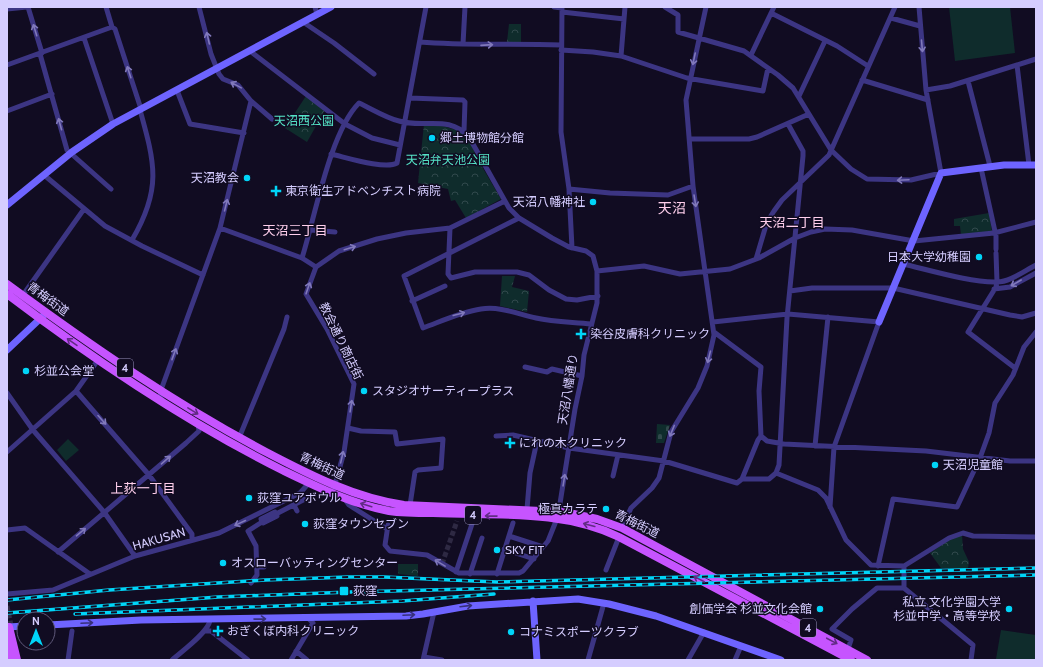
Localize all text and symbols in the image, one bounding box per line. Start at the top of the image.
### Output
one-way arrow [31,24,38,37]
one-way arrow [203,32,211,45]
one-way arrow [919,39,926,52]
one-way arrow [480,41,493,48]
one-way arrow [690,52,698,65]
one-way arrow [125,66,132,79]
one-way arrow [230,81,242,89]
park label: 天沼西公園 [274,113,334,128]
one-way arrow [56,118,63,131]
place label: 郷土博物館分館 [440,130,524,145]
marker: 郷土博物館分館 [427,133,437,143]
park label: 天沼弁天池公園 [406,152,490,167]
place label: 天沼教会 [191,170,239,185]
marker: 天沼教会 [242,173,252,183]
one-way arrow [897,177,910,184]
place label: 東京衛生アドベンチスト病院 [285,183,441,198]
marker: 東京衛生アドベンチスト病院 [270,185,282,197]
place label: 天沼八幡神社 [513,194,585,209]
one-way arrow [691,194,699,207]
marker: 天沼八幡神社 [588,197,598,207]
one-way arrow [222,198,230,211]
district label: 天沼 [658,199,686,217]
district label: 天沼二丁目 [759,214,825,230]
district label: 天沼三丁目 [262,222,328,238]
one-way arrow [343,244,356,251]
place label: 日本大学幼稚園 [887,249,971,264]
marker: 日本大学幼稚園 [974,252,984,262]
street label: 青梅街道 [24,278,72,319]
one-way arrow [1010,280,1022,288]
one-way arrow [305,282,313,294]
street label: 教会通り商店街 [316,300,367,382]
one-way arrow [452,310,465,317]
place label: 染谷皮膚科クリニック [590,326,710,341]
marker: 染谷皮膚科クリニック [575,328,587,340]
one-way arrow [67,338,78,346]
one-way arrow [171,347,178,360]
one-way arrow [705,351,713,364]
street label: 天沼八幡通り [554,352,581,426]
road number: 4 [117,359,133,377]
place label: 杉並公会堂 [34,363,94,378]
marker: 杉並公会堂 [21,366,31,376]
place label: スタジオサーティープラス [372,383,514,398]
marker: スタジオサーティープラス [359,386,369,396]
one-way arrow [347,400,355,413]
one-way arrow [187,408,199,416]
one-way arrow [97,415,106,425]
one-way arrow [667,425,675,437]
place label: にれの木クリニック [519,435,627,450]
marker: にれの木クリニック [504,437,516,449]
street label: 青梅街道 [297,449,347,482]
one-way arrow [339,451,347,464]
one-way arrow [161,455,171,465]
place label: 天沼児童館 [943,457,1003,472]
marker: 天沼児童館 [930,460,940,470]
one-way arrow [560,474,568,487]
district label: 上荻一丁目 [110,480,176,496]
place label: 荻窪ユアボウル [257,490,341,505]
marker: 荻窪ユアボウル [244,493,254,503]
one-way arrow [360,501,373,508]
place label: 極真カラテ [538,501,598,516]
marker: 極真カラテ [601,504,611,514]
road number: 4 [465,506,481,524]
street label: 青梅街道 [612,506,662,541]
one-way arrow [485,512,498,519]
place label: 荻窪タウンセブン [313,516,409,531]
marker: 荻窪タウンセブン [300,519,310,529]
one-way arrow [234,520,246,527]
one-way arrow [583,521,596,528]
street label: HAKUSAN [131,524,187,553]
one-way arrow [76,527,86,536]
place label: SKY FIT [505,542,545,557]
marker: SKY FIT [492,545,502,555]
place label: オスローバッティングセンター [231,555,398,570]
marker: オスローバッティングセンター [218,558,228,568]
one-way arrow [434,558,446,566]
one-way arrow [693,574,705,582]
place label: 荻窪 [353,583,377,598]
marker: 荻窪 [338,585,350,597]
place label: 私立 文化学園大学 杉並中学・高等学校 [893,594,1001,623]
place label: 創価学会 杉並文化会館 [689,601,812,616]
one-way arrow [459,602,472,610]
marker: 創価学会 杉並文化会館 [815,604,825,614]
marker: 私立 文化学園大学 杉並中学・高等学校 [1004,604,1014,614]
north arrow [16,611,56,651]
one-way arrow [402,612,415,619]
text: N [32,614,40,628]
one-way arrow [253,615,266,623]
one-way arrow [80,619,93,627]
road number: 4 [800,619,816,637]
place label: おぎくぼ内科クリニック [227,623,359,638]
place label: コナミスポーツクラブ [519,624,639,639]
marker: おぎくぼ内科クリニック [212,625,224,637]
marker: コナミスポーツクラブ [506,627,516,637]
one-way arrow [826,638,838,645]

